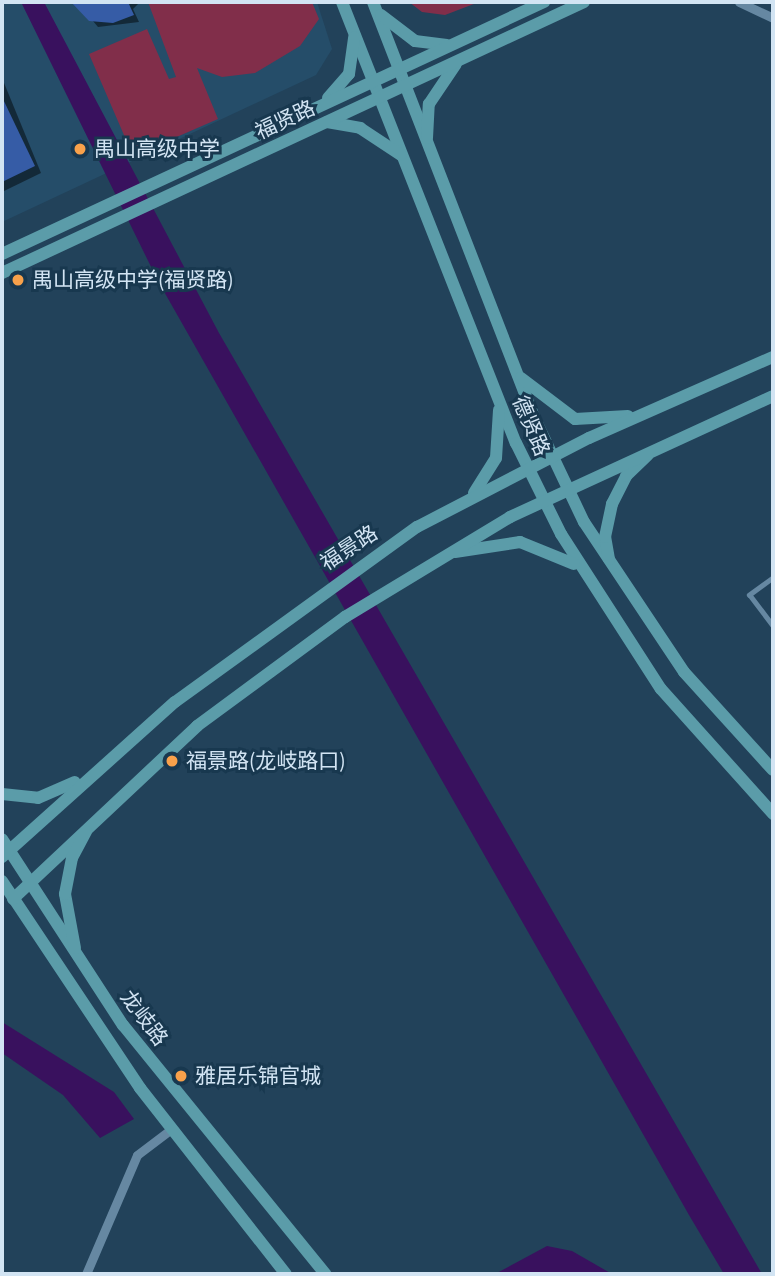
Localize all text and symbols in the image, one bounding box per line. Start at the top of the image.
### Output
street label: 福贤路 [251,95,319,145]
place label: 禺山高级中学 [94,136,220,162]
marker: 禺山高级中学 [72,141,88,157]
place label: 禺山高级中学(福贤路) [32,267,234,293]
marker: 禺山高级中学(福贤路) [10,272,26,288]
street label: 德贤路 [507,392,555,460]
street label: 福景路 [316,520,382,576]
place label: 福景路(龙岐路口) [186,748,346,774]
marker: 福景路(龙岐路口) [164,753,180,769]
street label: 龙岐路 [115,985,173,1051]
place label: 雅居乐锦官城 [195,1063,321,1089]
marker: 雅居乐锦官城 [173,1068,189,1084]

